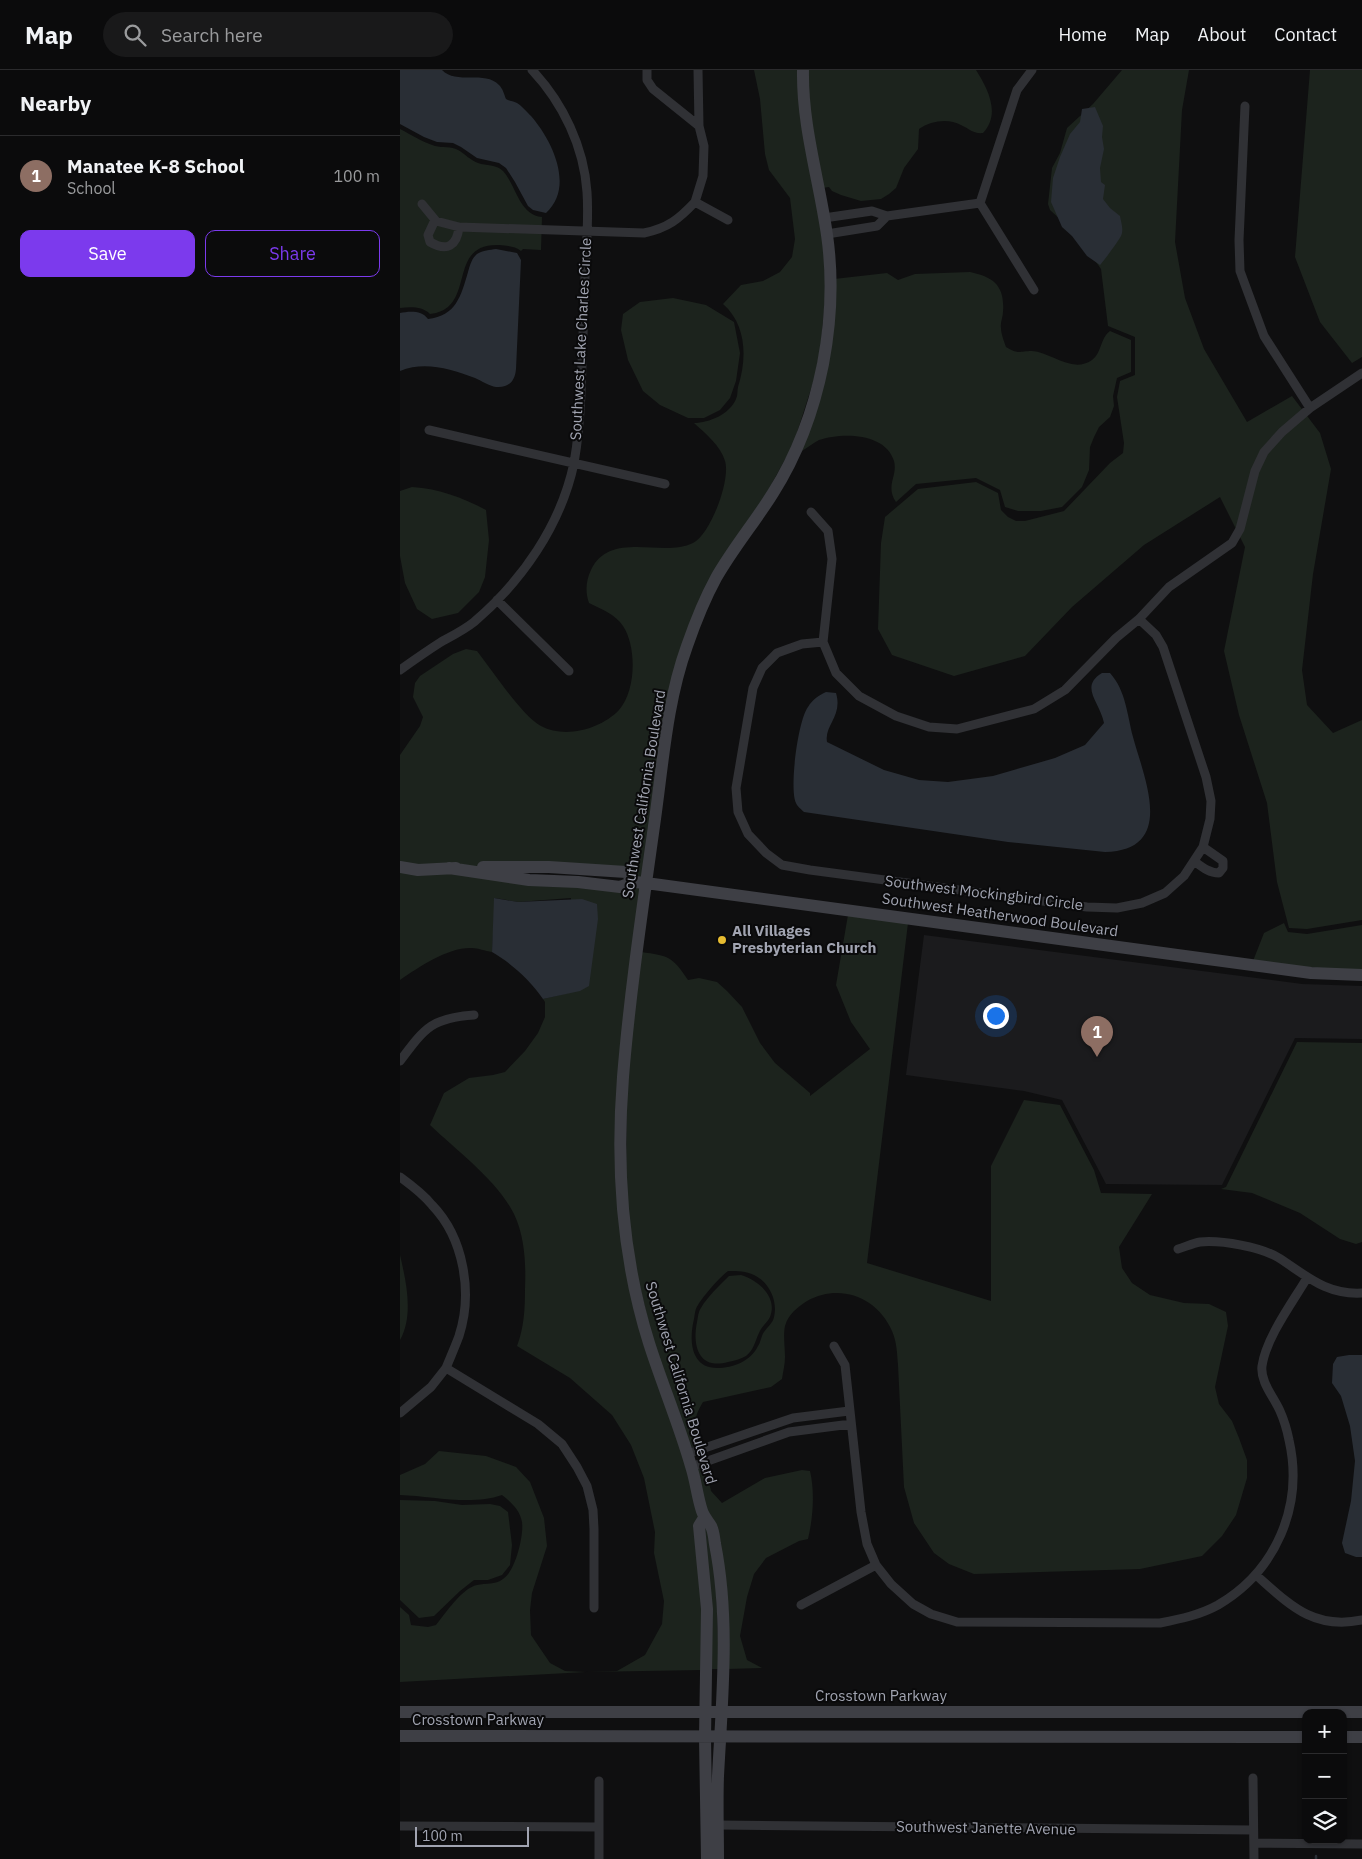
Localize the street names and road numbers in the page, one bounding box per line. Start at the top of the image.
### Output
street label: Southwest Lake Charles Circle [566,237,595,441]
street label: Southwest California Boulevard [618,688,669,900]
street label: Southwest Mockingbird Circle [884,871,1084,914]
street label: Southwest Heatherwood Boulevard [881,889,1119,940]
street label: Southwest California Boulevard [642,1279,721,1487]
street label: Crosstown Parkway [815,1686,947,1705]
street label: Crosstown Parkway [412,1710,544,1729]
street label: Southwest Janette Avenue [896,1816,1076,1839]

